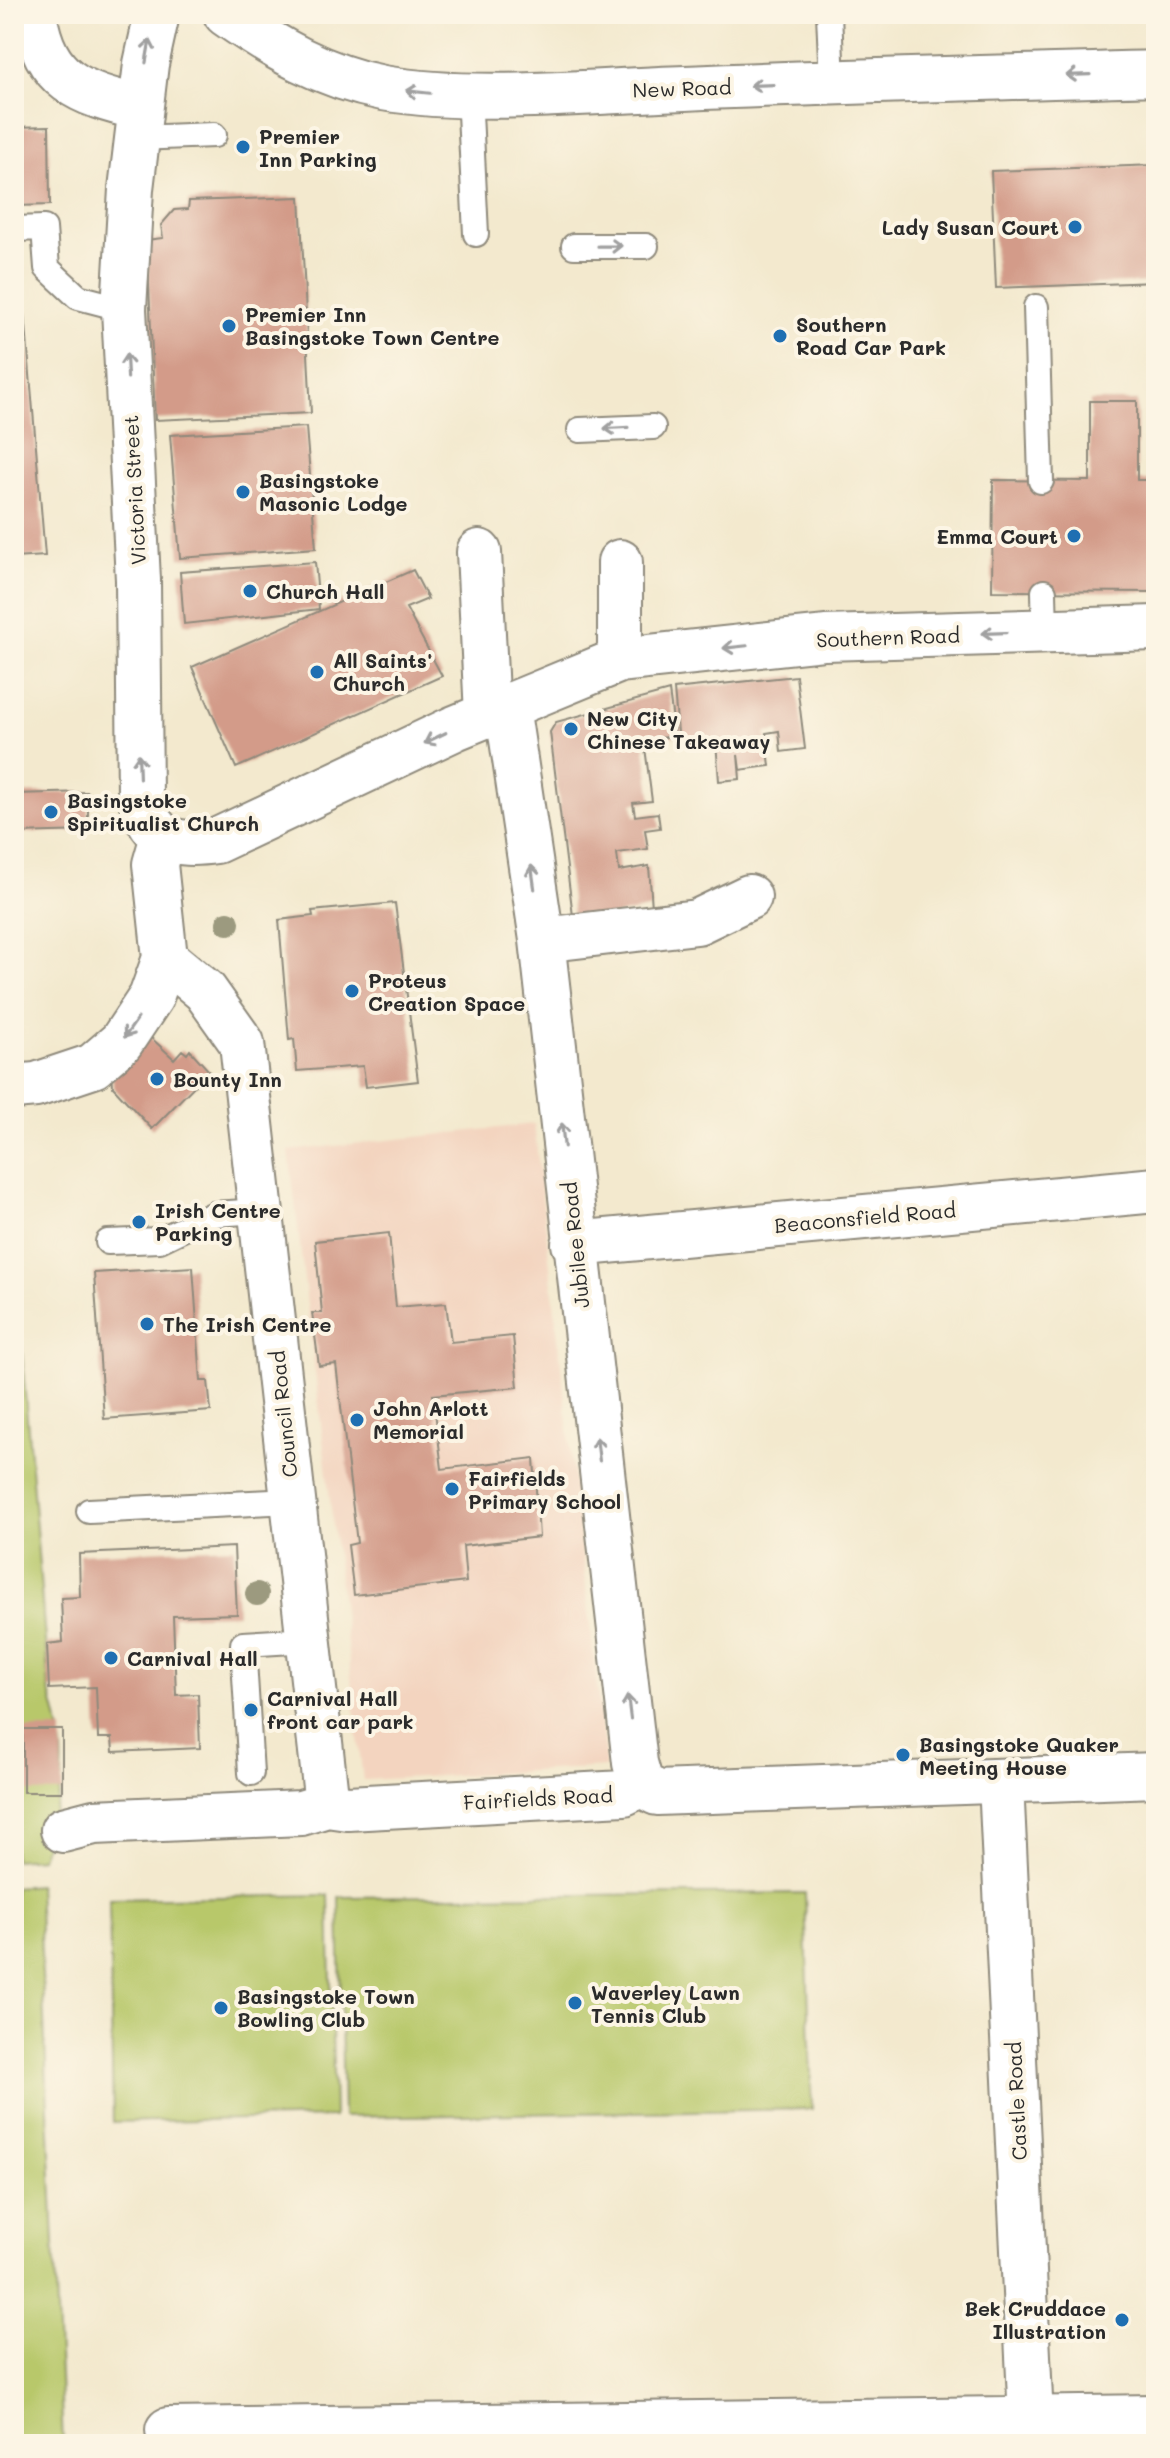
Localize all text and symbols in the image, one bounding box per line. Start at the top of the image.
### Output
one-way arrow [141,39,156,65]
one-way arrow [1065,68,1092,83]
street label: New Road [632,73,732,103]
one-way arrow [749,77,776,92]
one-way arrow [406,84,432,99]
place label: Premier Inn Parking [259,123,377,172]
marker: Premier Inn Parking [234,138,252,156]
place label: Lady Susan Court [882,214,1059,240]
marker: Lady Susan Court [1066,218,1084,236]
one-way arrow [596,238,623,254]
place label: Premier Inn Basingstoke Town Centre [245,301,500,350]
place label: Southern Road Car Park [796,311,946,360]
marker: Premier Inn Basingstoke Town Centre [220,317,238,335]
marker: Southern Road Car Park [771,327,789,345]
one-way arrow [119,353,134,380]
street label: Victoria Street [117,414,151,566]
one-way arrow [603,421,630,436]
place label: Basingstoke Masonic Lodge [259,467,407,516]
marker: Basingstoke Masonic Lodge [234,483,252,501]
place label: Emma Court [936,523,1058,549]
marker: Emma Court [1065,527,1083,545]
place label: Church Hall [266,578,384,604]
marker: Church Hall [241,582,259,600]
street label: Southern Road [816,621,960,653]
one-way arrow [981,625,1008,641]
one-way arrow [722,640,749,655]
place label: All Saints' Church [333,647,432,696]
marker: All Saints' Church [308,663,326,681]
place label: New City Chinese Takeaway [587,705,771,754]
marker: New City Chinese Takeaway [562,720,580,738]
one-way arrow [424,731,448,746]
one-way arrow [131,753,146,780]
place label: Basingstoke Spiritualist Church [67,787,259,836]
marker: Basingstoke Spiritualist Church [42,803,60,821]
one-way arrow [525,864,540,890]
place label: Proteus Creation Space [368,967,525,1016]
marker: Proteus Creation Space [343,982,361,1000]
one-way arrow [123,1016,139,1038]
place label: Bounty Inn [173,1066,282,1092]
marker: Bounty Inn [148,1070,166,1088]
one-way arrow [555,1122,570,1149]
street label: Jubilee Road [555,1181,595,1309]
street label: Beaconsfield Road [773,1196,957,1238]
place label: Irish Centre Parking [155,1197,281,1246]
marker: Irish Centre Parking [130,1213,148,1231]
place label: The Irish Centre [163,1311,331,1337]
marker: The Irish Centre [138,1315,156,1333]
street label: Council Road [263,1349,303,1479]
place label: John Arlott Memorial [373,1395,488,1444]
marker: John Arlott Memorial [348,1411,366,1429]
one-way arrow [591,1436,606,1463]
place label: Fairfields Primary School [468,1465,621,1514]
marker: Fairfields Primary School [443,1480,461,1498]
place label: Carnival Hall [127,1645,258,1671]
marker: Carnival Hall [102,1649,120,1667]
place label: Carnival Hall front car park [267,1685,414,1734]
one-way arrow [621,1694,636,1721]
marker: Carnival Hall front car park [242,1701,260,1719]
place label: Basingstoke Quaker Meeting House [919,1731,1119,1780]
marker: Basingstoke Quaker Meeting House [894,1746,912,1764]
street label: Fairfields Road [463,1781,613,1815]
place label: Waverley Lawn Tennis Club [591,1979,740,2028]
place label: Basingstoke Town Bowling Club [237,1983,415,2032]
marker: Waverley Lawn Tennis Club [566,1994,584,2012]
marker: Basingstoke Town Bowling Club [212,1999,230,2017]
street label: Castle Road [1000,2041,1032,2161]
place label: Bek Cruddace Illustration [964,2295,1106,2344]
marker: Bek Cruddace Illustration [1113,2311,1131,2329]

